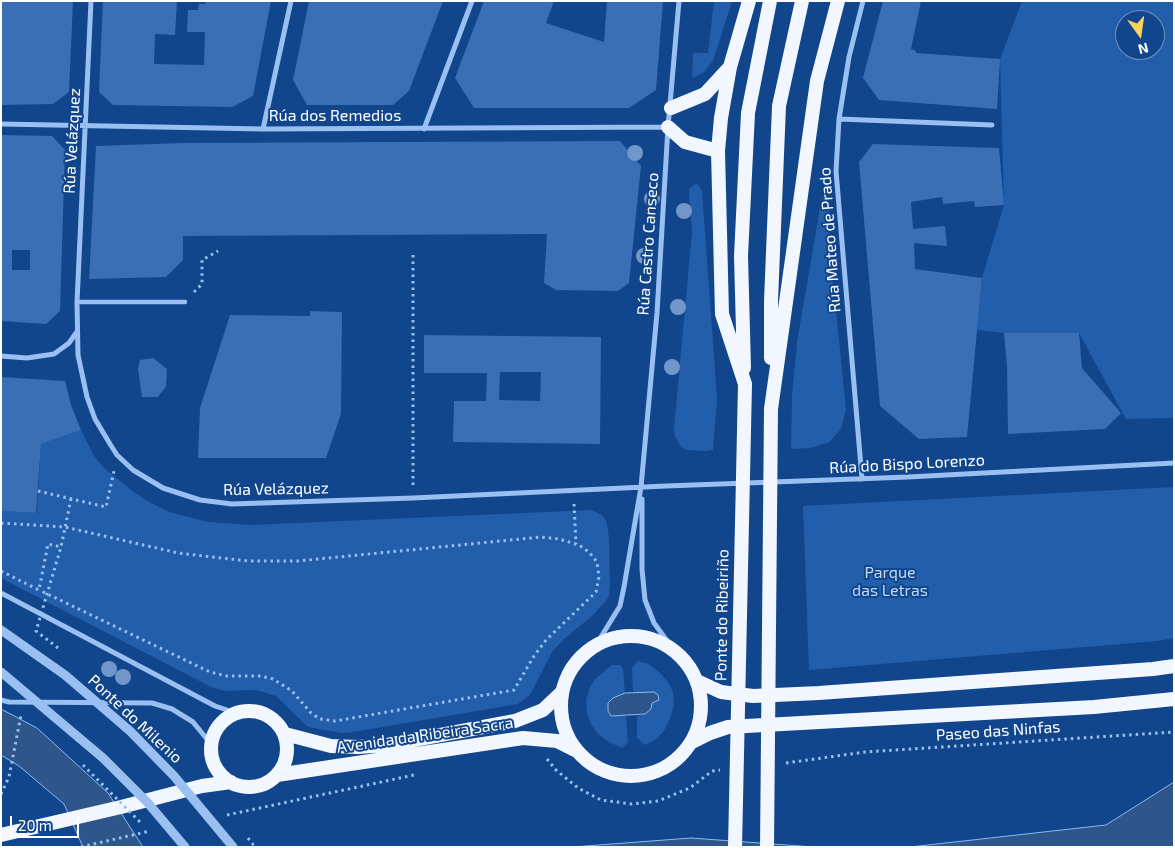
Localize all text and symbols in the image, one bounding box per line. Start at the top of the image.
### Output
north arrow [1115,10,1165,60]
text: N [1137,40,1150,59]
street label: Rúa Velázquez [60,88,84,194]
street label: Rúa dos Remedios [269,106,401,126]
street label: Rúa Mateo de Prado [815,167,845,313]
street label: Rúa Castro Canseco [633,172,663,316]
street label: Rúa do Bispo Lorenzo [829,450,985,478]
street label: Rúa Velázquez [223,478,329,500]
street label: Ponte do Ribeiriño [711,549,733,681]
park label: Parque das Letras [852,563,928,601]
street label: Ponte do Milenio [84,671,186,767]
street label: Avenida da Ribeira Sacra [336,713,514,757]
street label: Paseo das Ninfas [935,717,1061,745]
scale bar [12,806,81,838]
text: 20 m [18,816,52,834]

